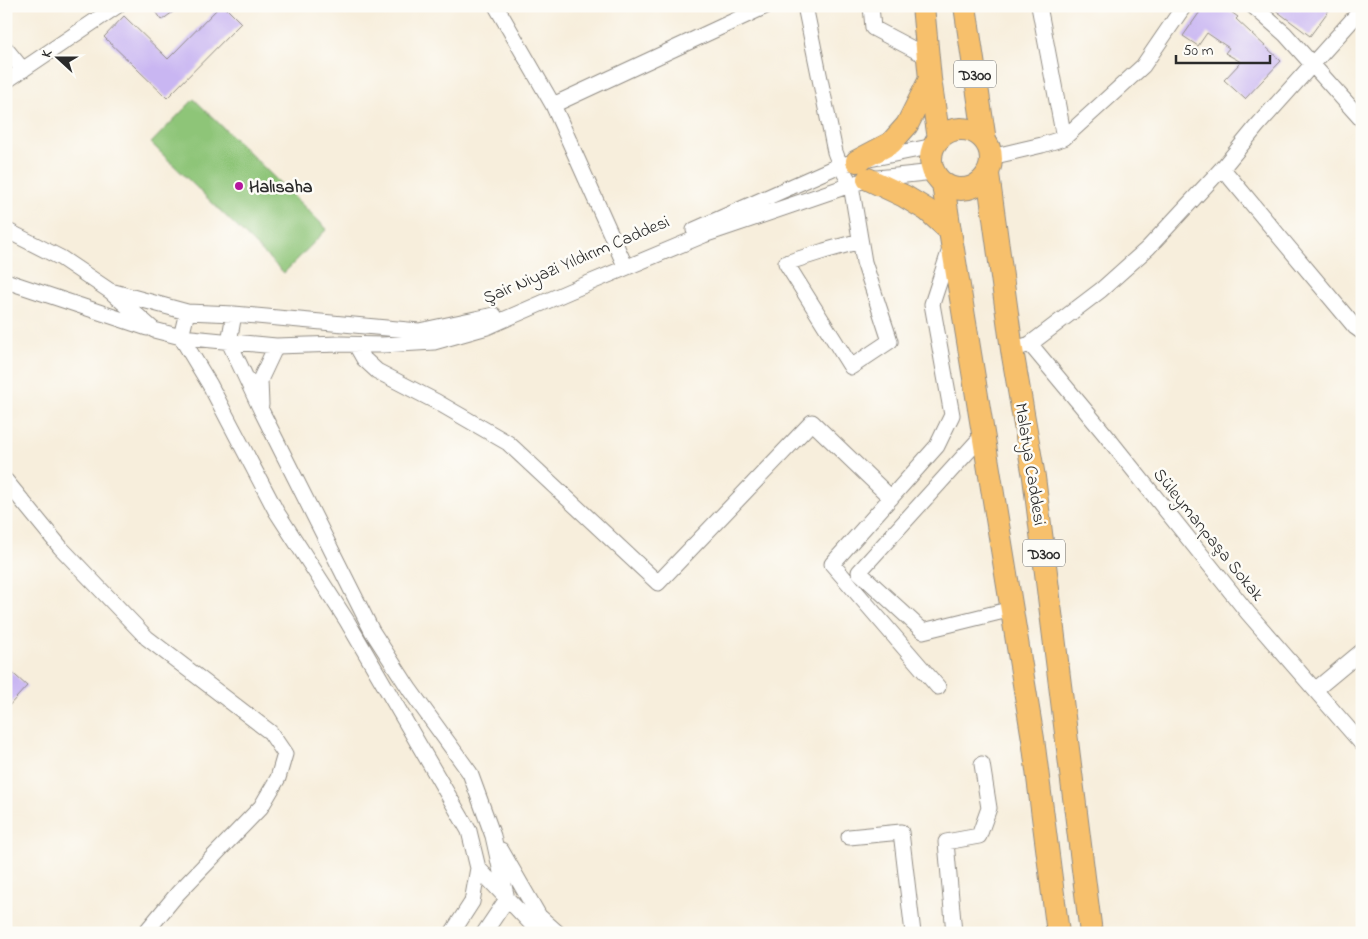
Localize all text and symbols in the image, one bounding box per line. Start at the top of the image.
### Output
north arrow [32,32,82,82]
scale bar [1176,32,1269,64]
text: 50 m [1183,40,1214,62]
text: K [36,46,59,61]
road number: D300 [954,61,996,88]
place label: Halısaha [249,175,313,201]
marker: Halısaha [233,180,245,192]
street label: Şair Niyazi Yıldırım Caddesi [479,210,674,312]
street label: Malatya Caddesi [1006,401,1052,528]
street label: Süleymanpaşa Sokak [1146,463,1269,607]
road number: D300 [1023,540,1065,566]

